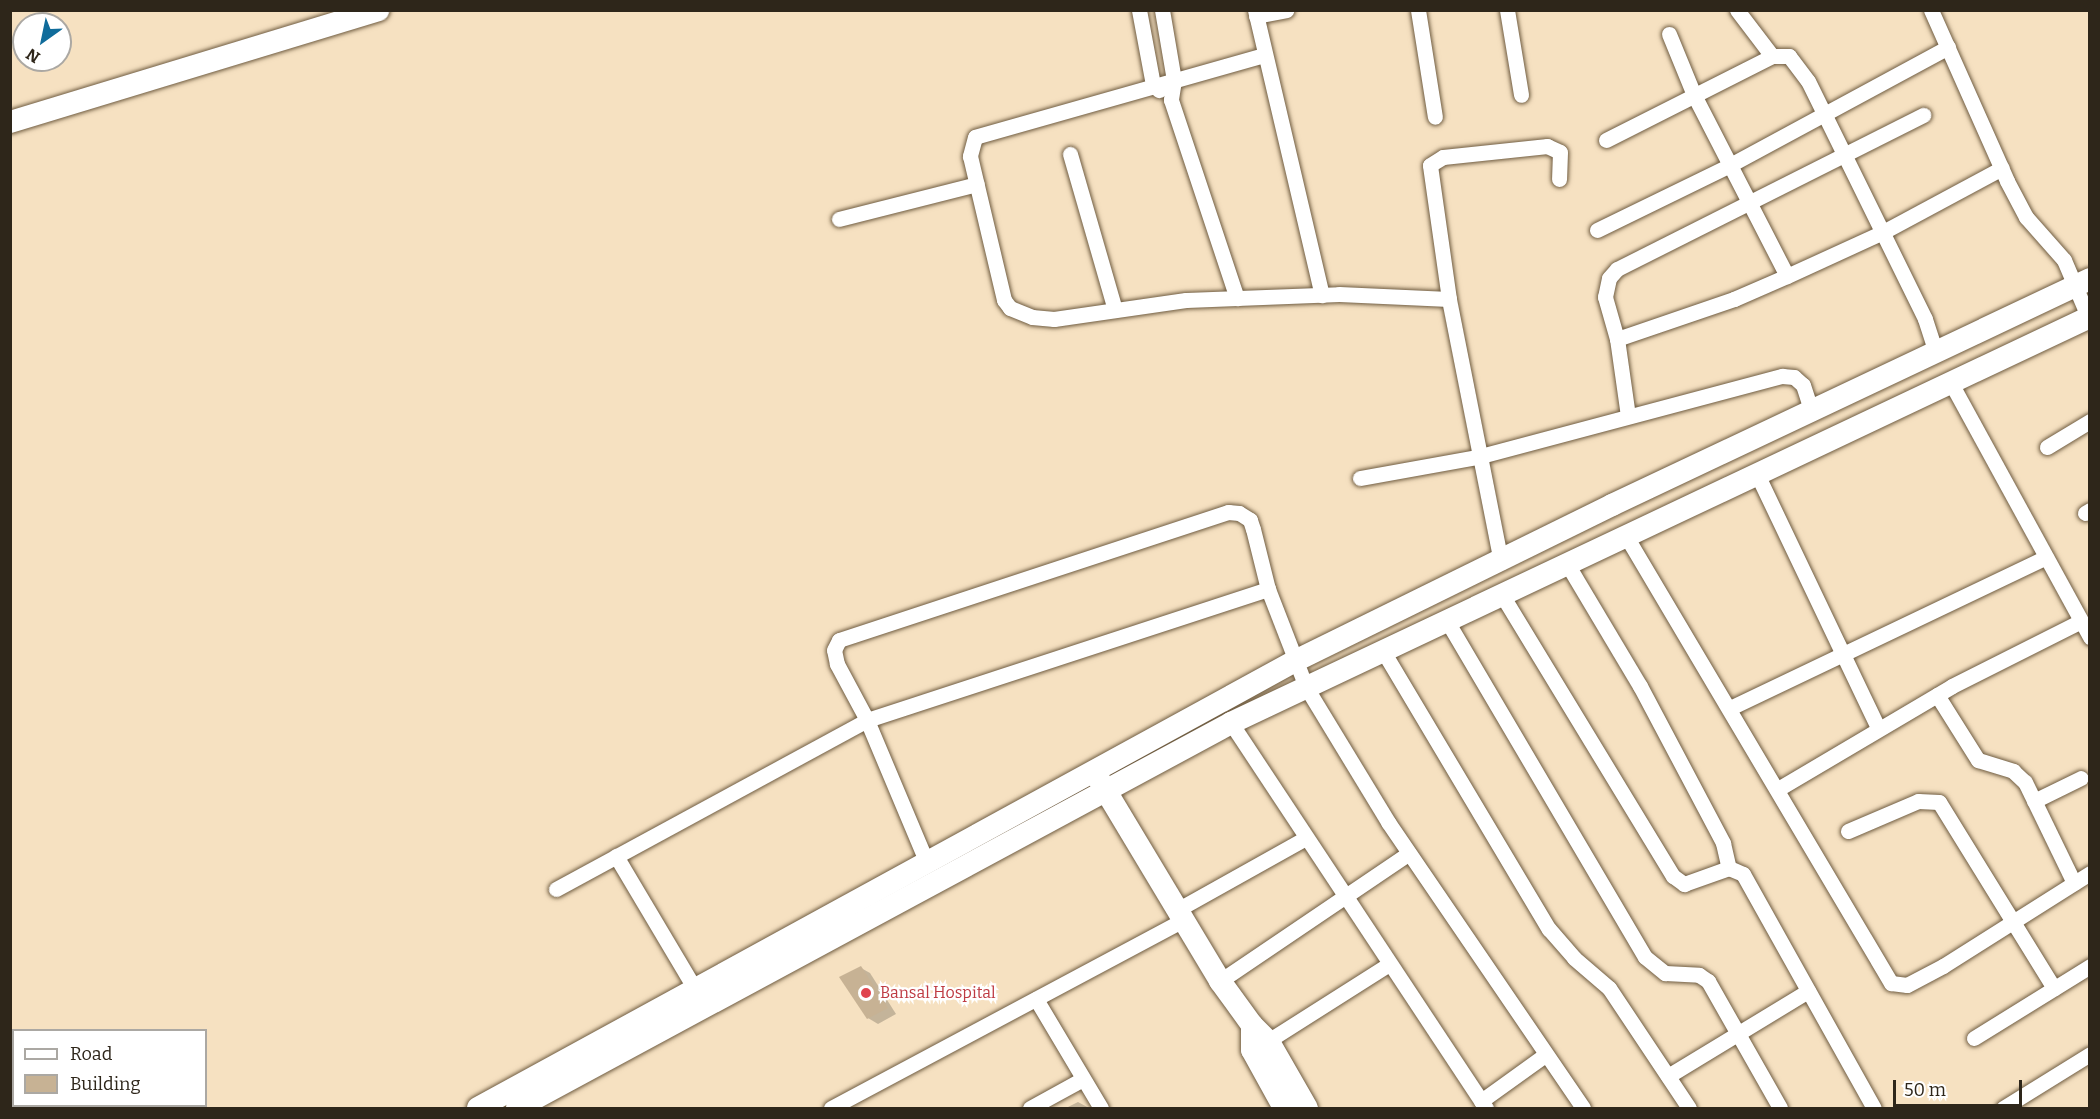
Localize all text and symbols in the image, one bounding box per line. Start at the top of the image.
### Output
north arrow [12,12,72,72]
text: N [23,45,43,67]
place label: Bansal Hospital [880,983,996,1003]
marker: Bansal Hospital [857,984,875,1002]
legend [12,1029,207,1107]
text: Road [70,1043,112,1065]
scale bar [1896,1068,2025,1106]
text: Building [70,1073,141,1095]
text: 50 m [1904,1079,1946,1101]

